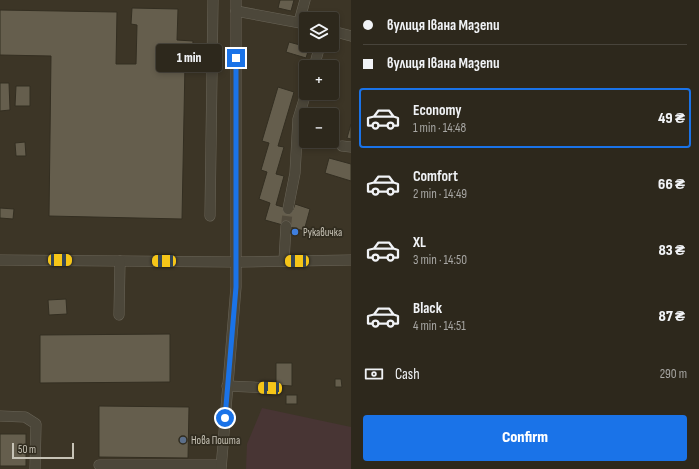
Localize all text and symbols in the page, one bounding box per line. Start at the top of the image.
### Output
map controls [299,12,339,148]
button: layers [299,12,339,52]
text: вулиця Івана Мазепи [387,16,500,35]
callout: 1 min [156,44,222,72]
route end [227,49,245,67]
text: 1 min [177,50,201,66]
text: вулиця Івана Мазепи [387,54,500,73]
button: + [299,60,339,100]
icon: car [365,100,401,136]
text: Economy [413,101,462,120]
button: − [299,108,339,148]
text: 49 ₴ [658,109,685,128]
text: 1 min · 14:48 [413,120,466,136]
icon: car [365,166,401,202]
text: Comfort [413,167,458,186]
text: 66 ₴ [658,175,685,194]
text: 2 min · 14:49 [413,186,467,202]
place label: Рукавичка [303,226,342,239]
marker: Рукавичка [290,227,300,237]
icon: car [365,232,401,268]
text: XL [413,233,426,252]
text: 83 ₴ [658,241,685,260]
text: 3 min · 14:50 [413,252,467,268]
car [48,254,72,266]
car [152,255,176,267]
car [285,255,309,267]
icon: car [365,298,401,334]
text: Black [413,299,442,318]
text: 87 ₴ [659,307,685,326]
text: 4 min · 14:51 [413,318,466,334]
icon: cash [363,363,385,385]
text: Cash [395,365,420,384]
text: 290 m [660,366,687,382]
car [258,382,282,394]
route start [216,409,234,427]
button: Confirm [363,415,687,461]
place label: Нова Пошта [191,434,240,447]
marker: Нова Пошта [178,435,188,445]
scale bar [12,441,74,460]
text: 50 m [18,443,36,456]

